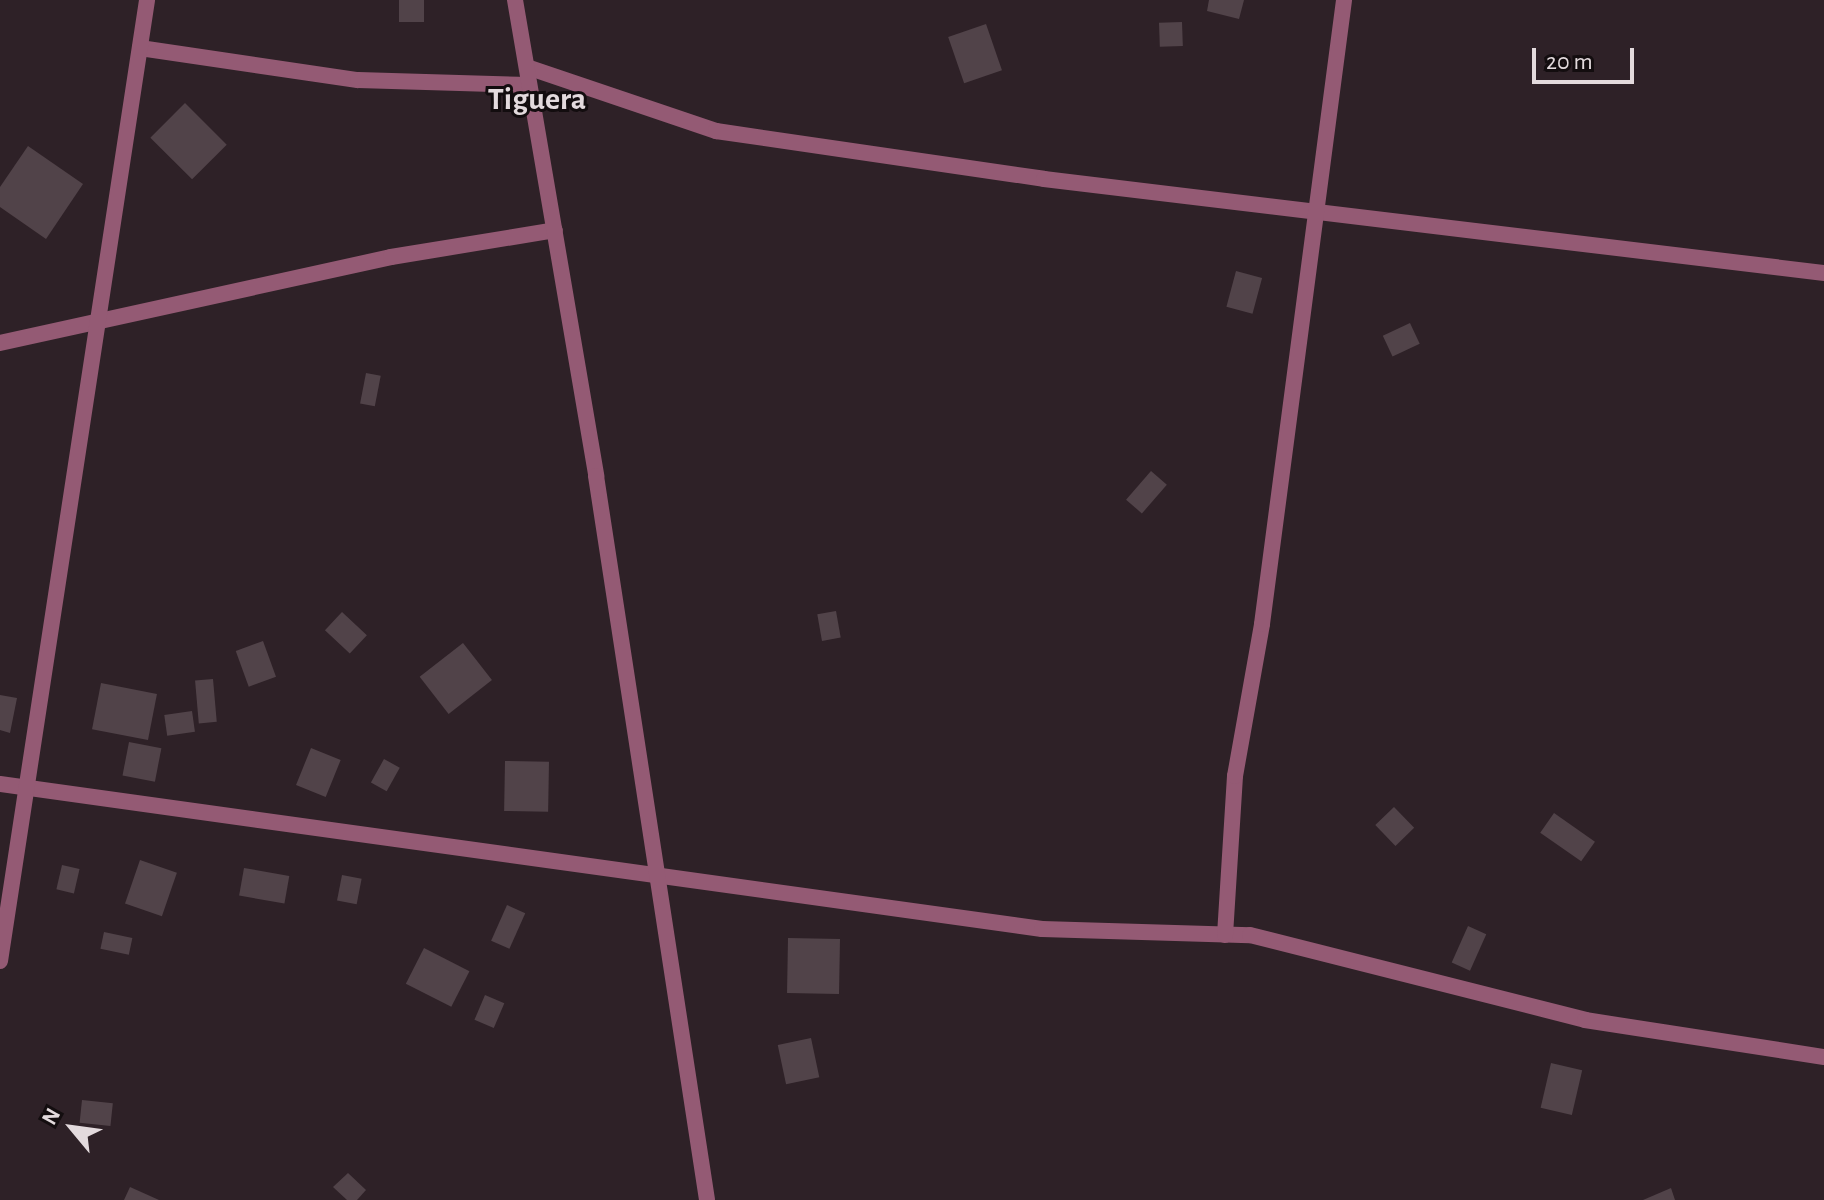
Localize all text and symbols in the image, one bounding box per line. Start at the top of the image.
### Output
scale bar [1536,32,1638,82]
text: 20 m [1546,50,1593,74]
district label: Tiguera [488,80,586,118]
north arrow [32,1088,112,1168]
text: N [38,1104,64,1128]

